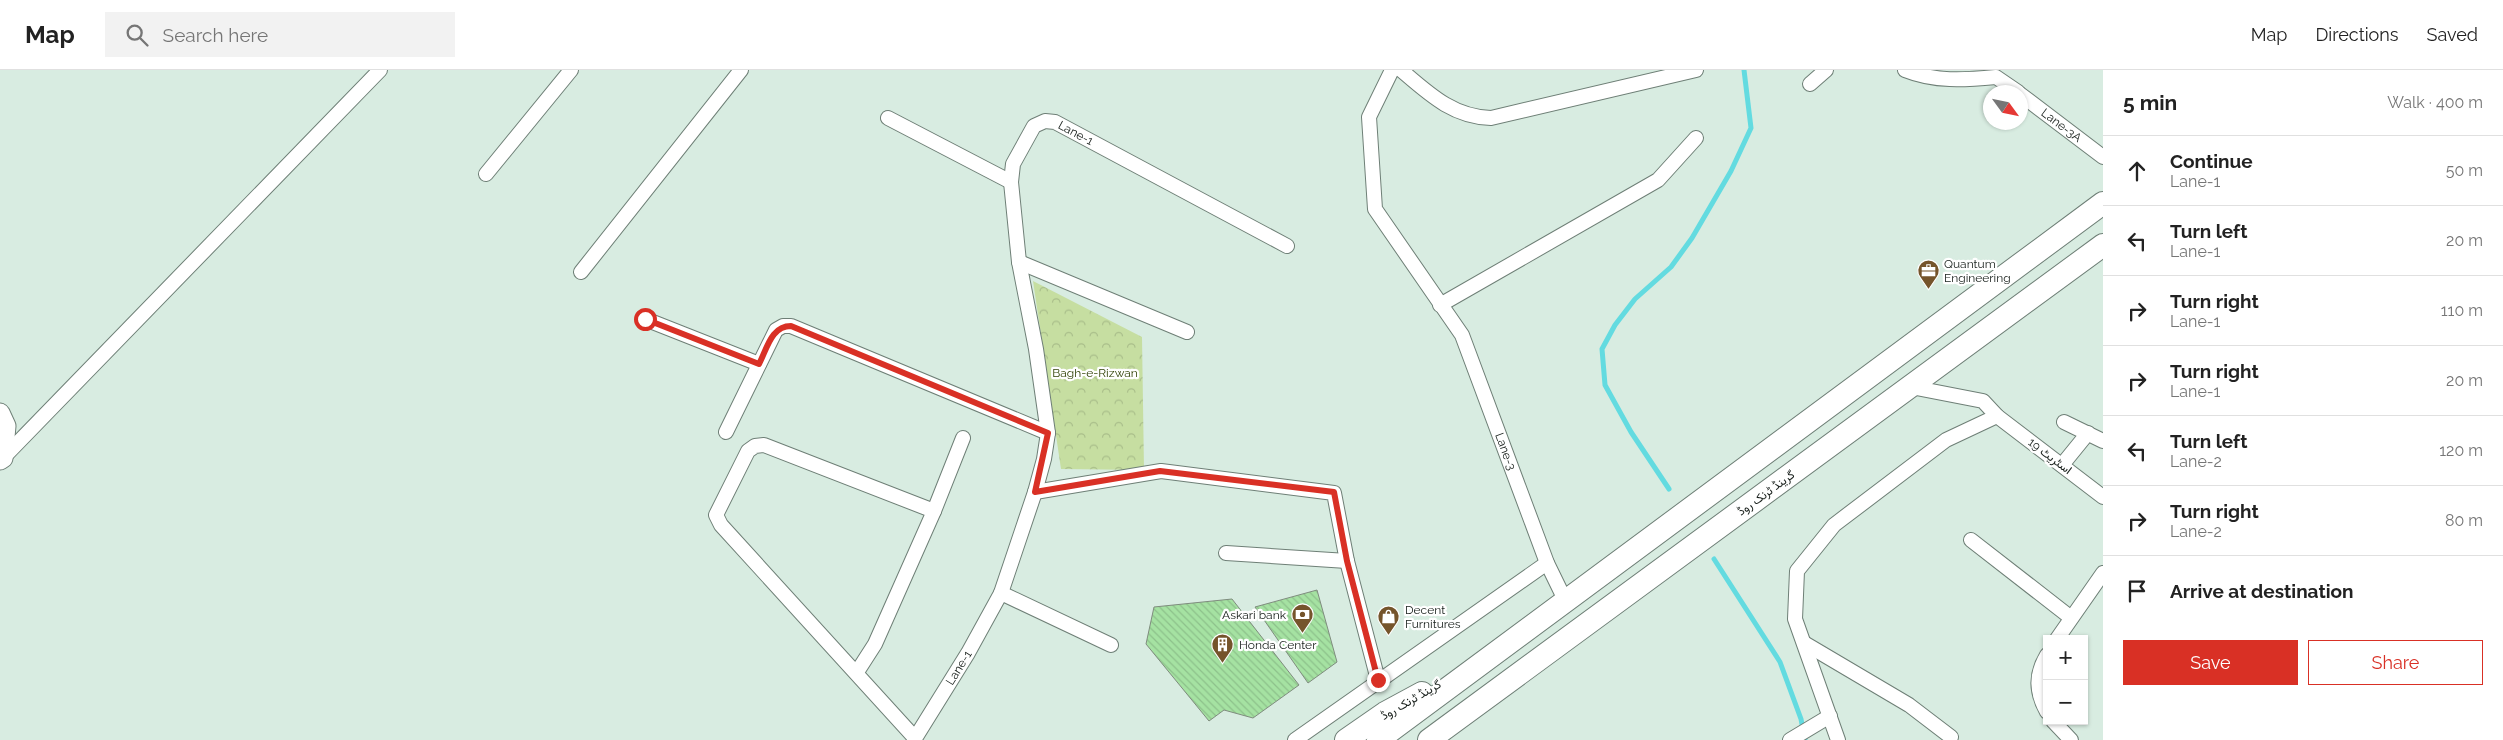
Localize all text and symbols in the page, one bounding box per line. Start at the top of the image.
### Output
search box [105,12,455,57]
text: Map [25,20,75,49]
icon: search [123,21,151,49]
text: Search here [163,24,268,46]
text: Map [2251,24,2287,45]
text: Directions [2315,24,2399,45]
text: Saved [2427,24,2478,45]
north arrow [1983,85,2028,130]
text: 5 min [2123,90,2177,115]
text: Walk · 400 m [2387,93,2483,112]
street label: Lane-3A [2039,106,2084,145]
street label: Lane-1 [1056,118,1096,148]
text: Continue [2170,150,2253,172]
icon: ahead [2123,157,2151,185]
text: 50 m [2446,161,2483,180]
text: Lane-1 [2170,172,2220,191]
text: Turn left [2170,220,2247,242]
icon: left [2123,227,2151,255]
text: 20 m [2446,231,2483,250]
text: Lane-1 [2170,242,2220,261]
place label: Quantum Engineering [1944,257,2011,285]
office icon: Quantum Engineering [1916,259,1940,290]
text: Turn right [2170,290,2259,312]
icon: right [2123,297,2151,325]
text: 110 m [2441,301,2483,320]
route start [634,308,657,331]
text: Lane-1 [2170,312,2220,331]
text: Turn right [2170,360,2259,382]
park label: Bagh-e-Rizwan [1052,366,1138,380]
icon: right [2123,367,2151,395]
text: 20 m [2446,371,2483,390]
text: Lane-1 [2170,382,2220,401]
text: Turn left [2170,430,2247,452]
street label: Lane-3 [1492,431,1519,472]
street label: اسٹریٹ 19 [2025,435,2075,478]
icon: left [2123,437,2151,465]
text: 120 m [2439,441,2483,460]
text: Lane-2 [2170,452,2222,471]
street label: گرینڈ ٹرنک روڈ [1735,468,1798,519]
text: Turn right [2170,500,2259,522]
icon: right [2123,507,2151,535]
text: 80 m [2445,511,2483,530]
text: Lane-2 [2170,522,2222,541]
icon: arrive [2123,577,2151,605]
text: Arrive at destination [2170,580,2354,602]
bank icon: Askari bank [1290,603,1314,634]
place label: Decent Furnitures [1405,603,1461,631]
shop icon: Decent Furnitures [1377,605,1401,636]
place label: Askari bank [1222,608,1287,622]
building icon: Honda Center [1211,633,1235,664]
map controls [2043,635,2088,725]
button: + [2043,635,2088,680]
place label: Honda Center [1239,638,1317,652]
button: Save [2123,640,2298,685]
button: Share [2308,640,2483,685]
street label: Lane-1 [943,648,975,688]
route end [1367,669,1390,692]
street label: گرینڈ ٹرنک روڈ [1378,677,1444,724]
button: − [2043,680,2088,725]

